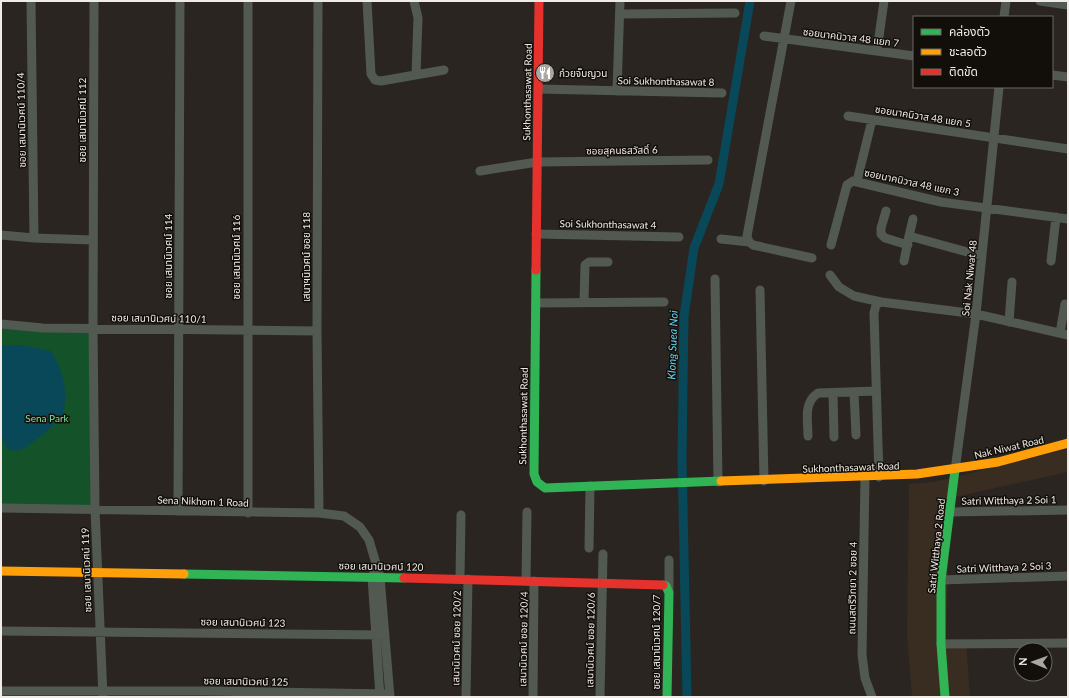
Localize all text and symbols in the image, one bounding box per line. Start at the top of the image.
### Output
legend [913,16,1053,88]
text: คล่องตัว [949,24,990,39]
street label: ซอยนาคนิวาส 48 แยก 7 [802,25,900,49]
street label: Sukhonthasawat Road [520,43,534,141]
text: ชะลอตัว [949,44,987,59]
restaurant icon: ก๋วยจั๊บญวน [534,62,556,84]
text: ติดขัด [949,64,978,79]
place label: ก๋วยจั๊บญวน [559,67,607,79]
street label: ซอย เสนานิเวศน์ 110/4 [14,72,28,168]
street label: Soi Sukhonthasawat 8 [617,74,715,88]
street label: ซอย เสนานิเวศน์ 112 [76,77,88,162]
street label: ซอยนาคนิวาส 48 แยก 5 [874,103,972,130]
street label: ซอยสุคนธสวัสดิ์ 6 [586,143,658,158]
street label: ซอยนาคนิวาส 48 แยก 3 [863,166,961,198]
street label: เสนาฯนิเวศน์ ซอย 118 [300,212,312,302]
street label: ซอย เสนานิเวศน์ 114 [162,213,174,298]
street label: ซอย เสนานิเวศน์ 116 [230,214,242,299]
street label: Soi Sukhonthasawat 4 [559,217,657,231]
street label: Soi Nak Niwat 48 [959,239,979,317]
water label: Klong Suea Noi [664,310,680,380]
street label: ซอย เสนานิเวศน์ 110/1 [111,311,207,325]
street label: Sukhonthasawat Road [516,367,530,465]
park label: Sena Park [25,412,70,424]
street label: Nak Niwat Road [973,433,1045,461]
street label: Sukhonthasawat Road [802,459,900,475]
street label: Sena Nikhom 1 Road [157,493,249,509]
street label: Satri Witthaya 2 Soi 1 [961,493,1057,507]
street label: Satri Witthaya 2 Road [925,498,947,594]
street label: ซอย เสนานิเวศน์ 119 [79,527,93,613]
street label: ถนนสตรีวิทยา 2 ซอย 4 [845,541,859,634]
street label: ซอย เสนานิเวศน์ 120 [338,559,424,573]
street label: Satri Witthaya 2 Soi 3 [956,559,1052,575]
street label: เสนานิเวศน์ ซอย 120/2 [449,590,463,686]
street label: เสนานิเวศน์ ซอย 120/4 [516,591,530,687]
street label: เสนานิเวศน์ ซอย 120/6 [583,592,597,688]
street label: ซอย เสนานิเวศน์ 120/7 [650,594,662,690]
street label: ซอย เสนานิเวศน์ 123 [200,615,286,629]
north arrow [1013,642,1053,682]
text: N [1016,657,1029,666]
street label: ซอย เสนานิเวศน์ 125 [203,674,289,688]

